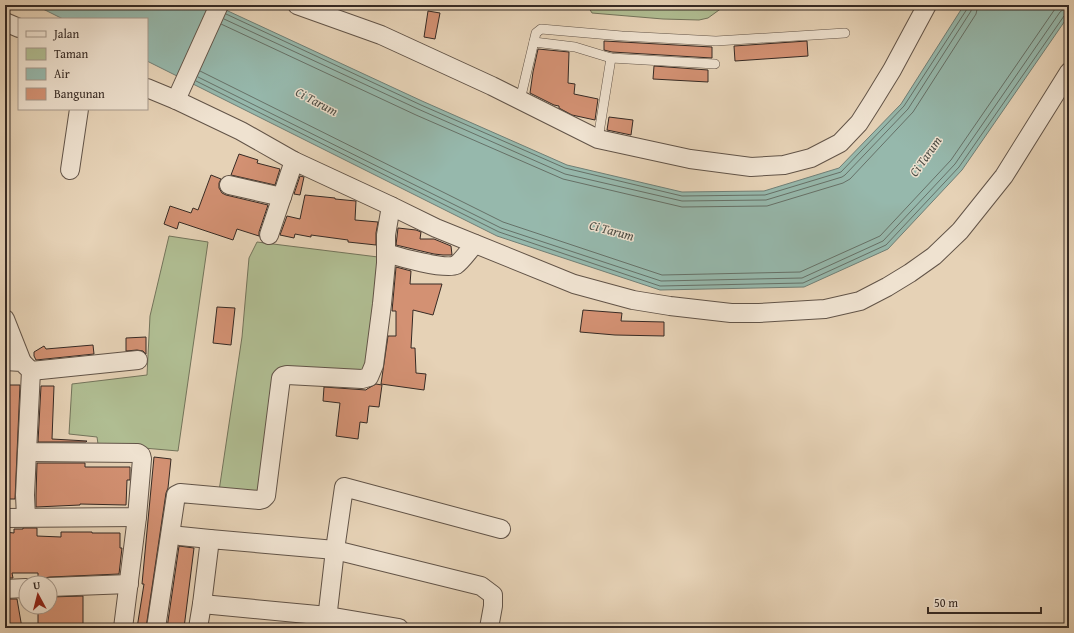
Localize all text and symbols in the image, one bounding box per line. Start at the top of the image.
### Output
legend [18,18,148,110]
text: Jalan [52,25,79,42]
text: Taman [54,45,88,62]
text: Air [54,65,70,82]
water label: Ci Tarum [292,82,342,121]
text: Bangunan [54,85,105,102]
water label: Ci Tarum [904,132,947,180]
water label: Ci Tarum [587,215,637,246]
north arrow [18,575,58,615]
text: U [32,577,42,593]
scale bar [928,589,1041,615]
text: 50 m [934,594,958,611]

